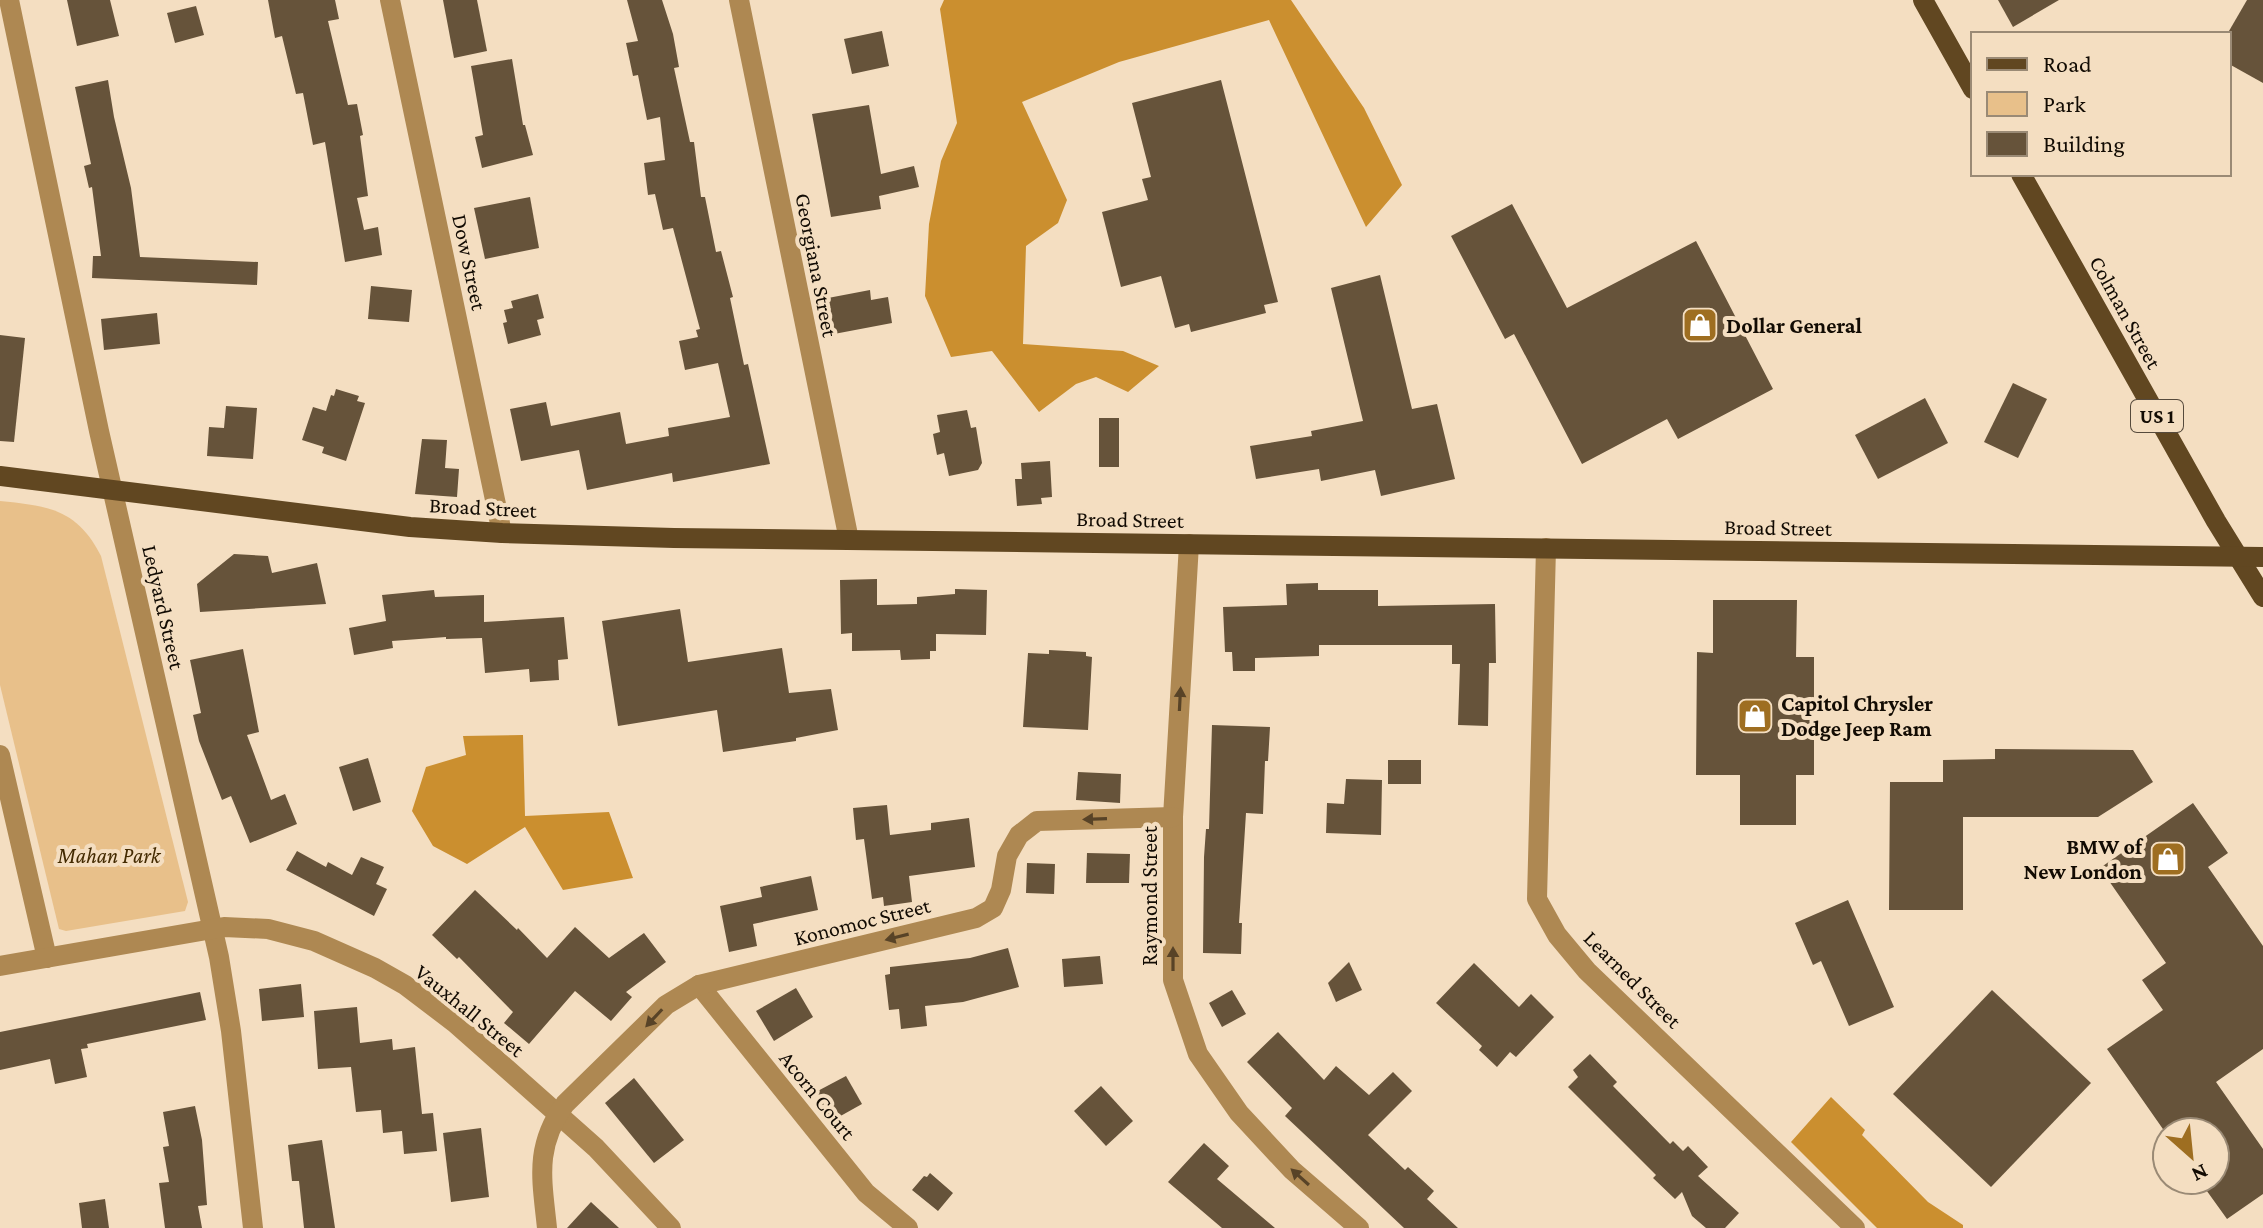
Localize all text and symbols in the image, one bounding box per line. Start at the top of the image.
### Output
legend [1971,32,2231,176]
text: Road [2043,50,2092,77]
text: Park [2043,90,2086,117]
text: Building [2043,130,2125,157]
street label: Georgiana Street [790,191,843,340]
street label: Dow Street [447,212,492,313]
street label: Colman Street [2084,252,2167,374]
shop icon: Dollar General [1681,306,1719,344]
place label: Dollar General [1726,313,1863,338]
road number: US 1 [2131,400,2183,432]
street label: Broad Street [429,492,538,523]
street label: Broad Street [1076,506,1185,533]
street label: Broad Street [1724,514,1833,541]
street label: Ledyard Street [137,542,190,672]
one-way arrow [1174,686,1187,711]
place label: Capitol Chrysler Dodge Jeep Ram [1781,691,1933,741]
shop icon: Capitol Chrysler Dodge Jeep Ram [1736,697,1774,735]
one-way arrow [1082,813,1107,826]
street label: Raymond Street [1137,825,1162,966]
place label: BMW of New London [2023,834,2144,884]
shop icon: BMW of New London [2149,840,2187,878]
park label: Mahan Park [57,843,162,868]
street label: Konomoc Street [791,892,933,950]
street label: Learned Street [1579,925,1687,1034]
one-way arrow [884,931,909,944]
one-way arrow [1167,946,1179,971]
street label: Vauxhall Street [410,959,530,1062]
one-way arrow [645,1008,663,1027]
street label: Acorn Court [774,1046,861,1145]
north arrow [2151,1116,2231,1196]
text: N [2187,1159,2212,1188]
one-way arrow [1291,1168,1310,1186]

